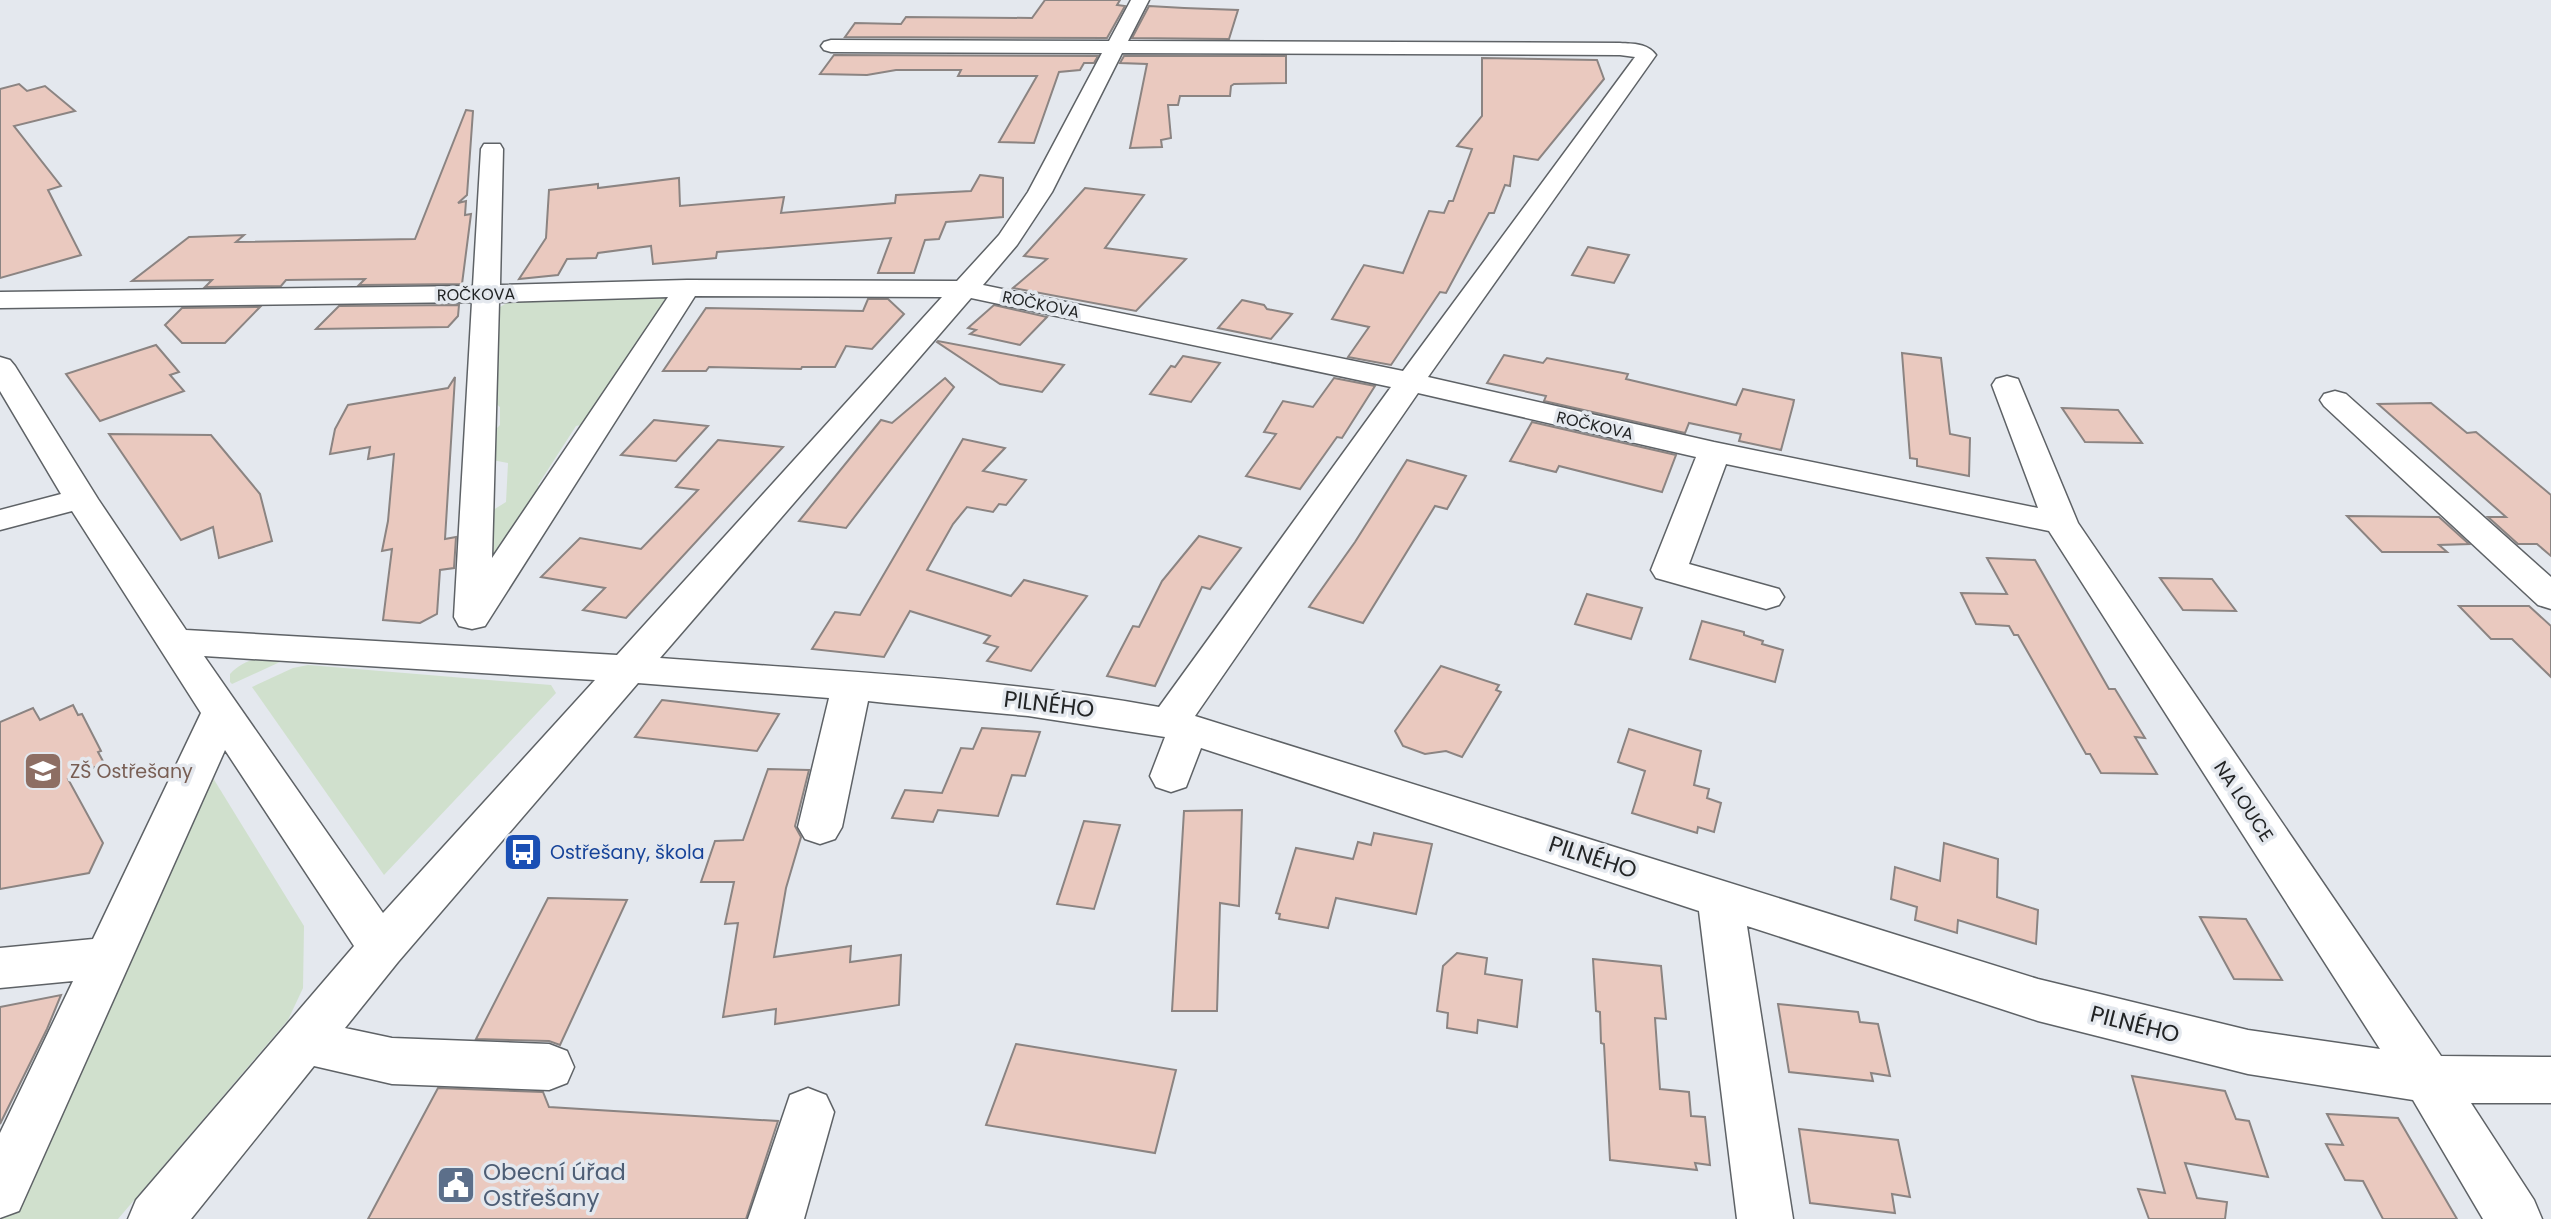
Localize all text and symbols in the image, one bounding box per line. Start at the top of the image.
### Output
street label: ROČKOVA [437,282,516,307]
street label: ROČKOVA [1000,285,1082,324]
street label: ROČKOVA [1554,405,1636,446]
street label: PILNÉHO [1002,683,1096,725]
school or university icon: ZŠ Ostřešany [22,750,64,792]
street label: NA LOUCE [2207,755,2280,847]
place label: ZŠ Ostřešany [70,758,193,785]
street label: PILNÉHO [1545,828,1641,886]
bus stop icon: Ostřešany, škola [502,831,544,873]
place label: Ostřešany, škola [550,839,704,866]
street label: PILNÉHO [2087,997,2183,1051]
place label: Obecní úřad Ostřešany [483,1156,626,1214]
public building icon: Obecní úřad Ostřešany [435,1164,477,1206]

